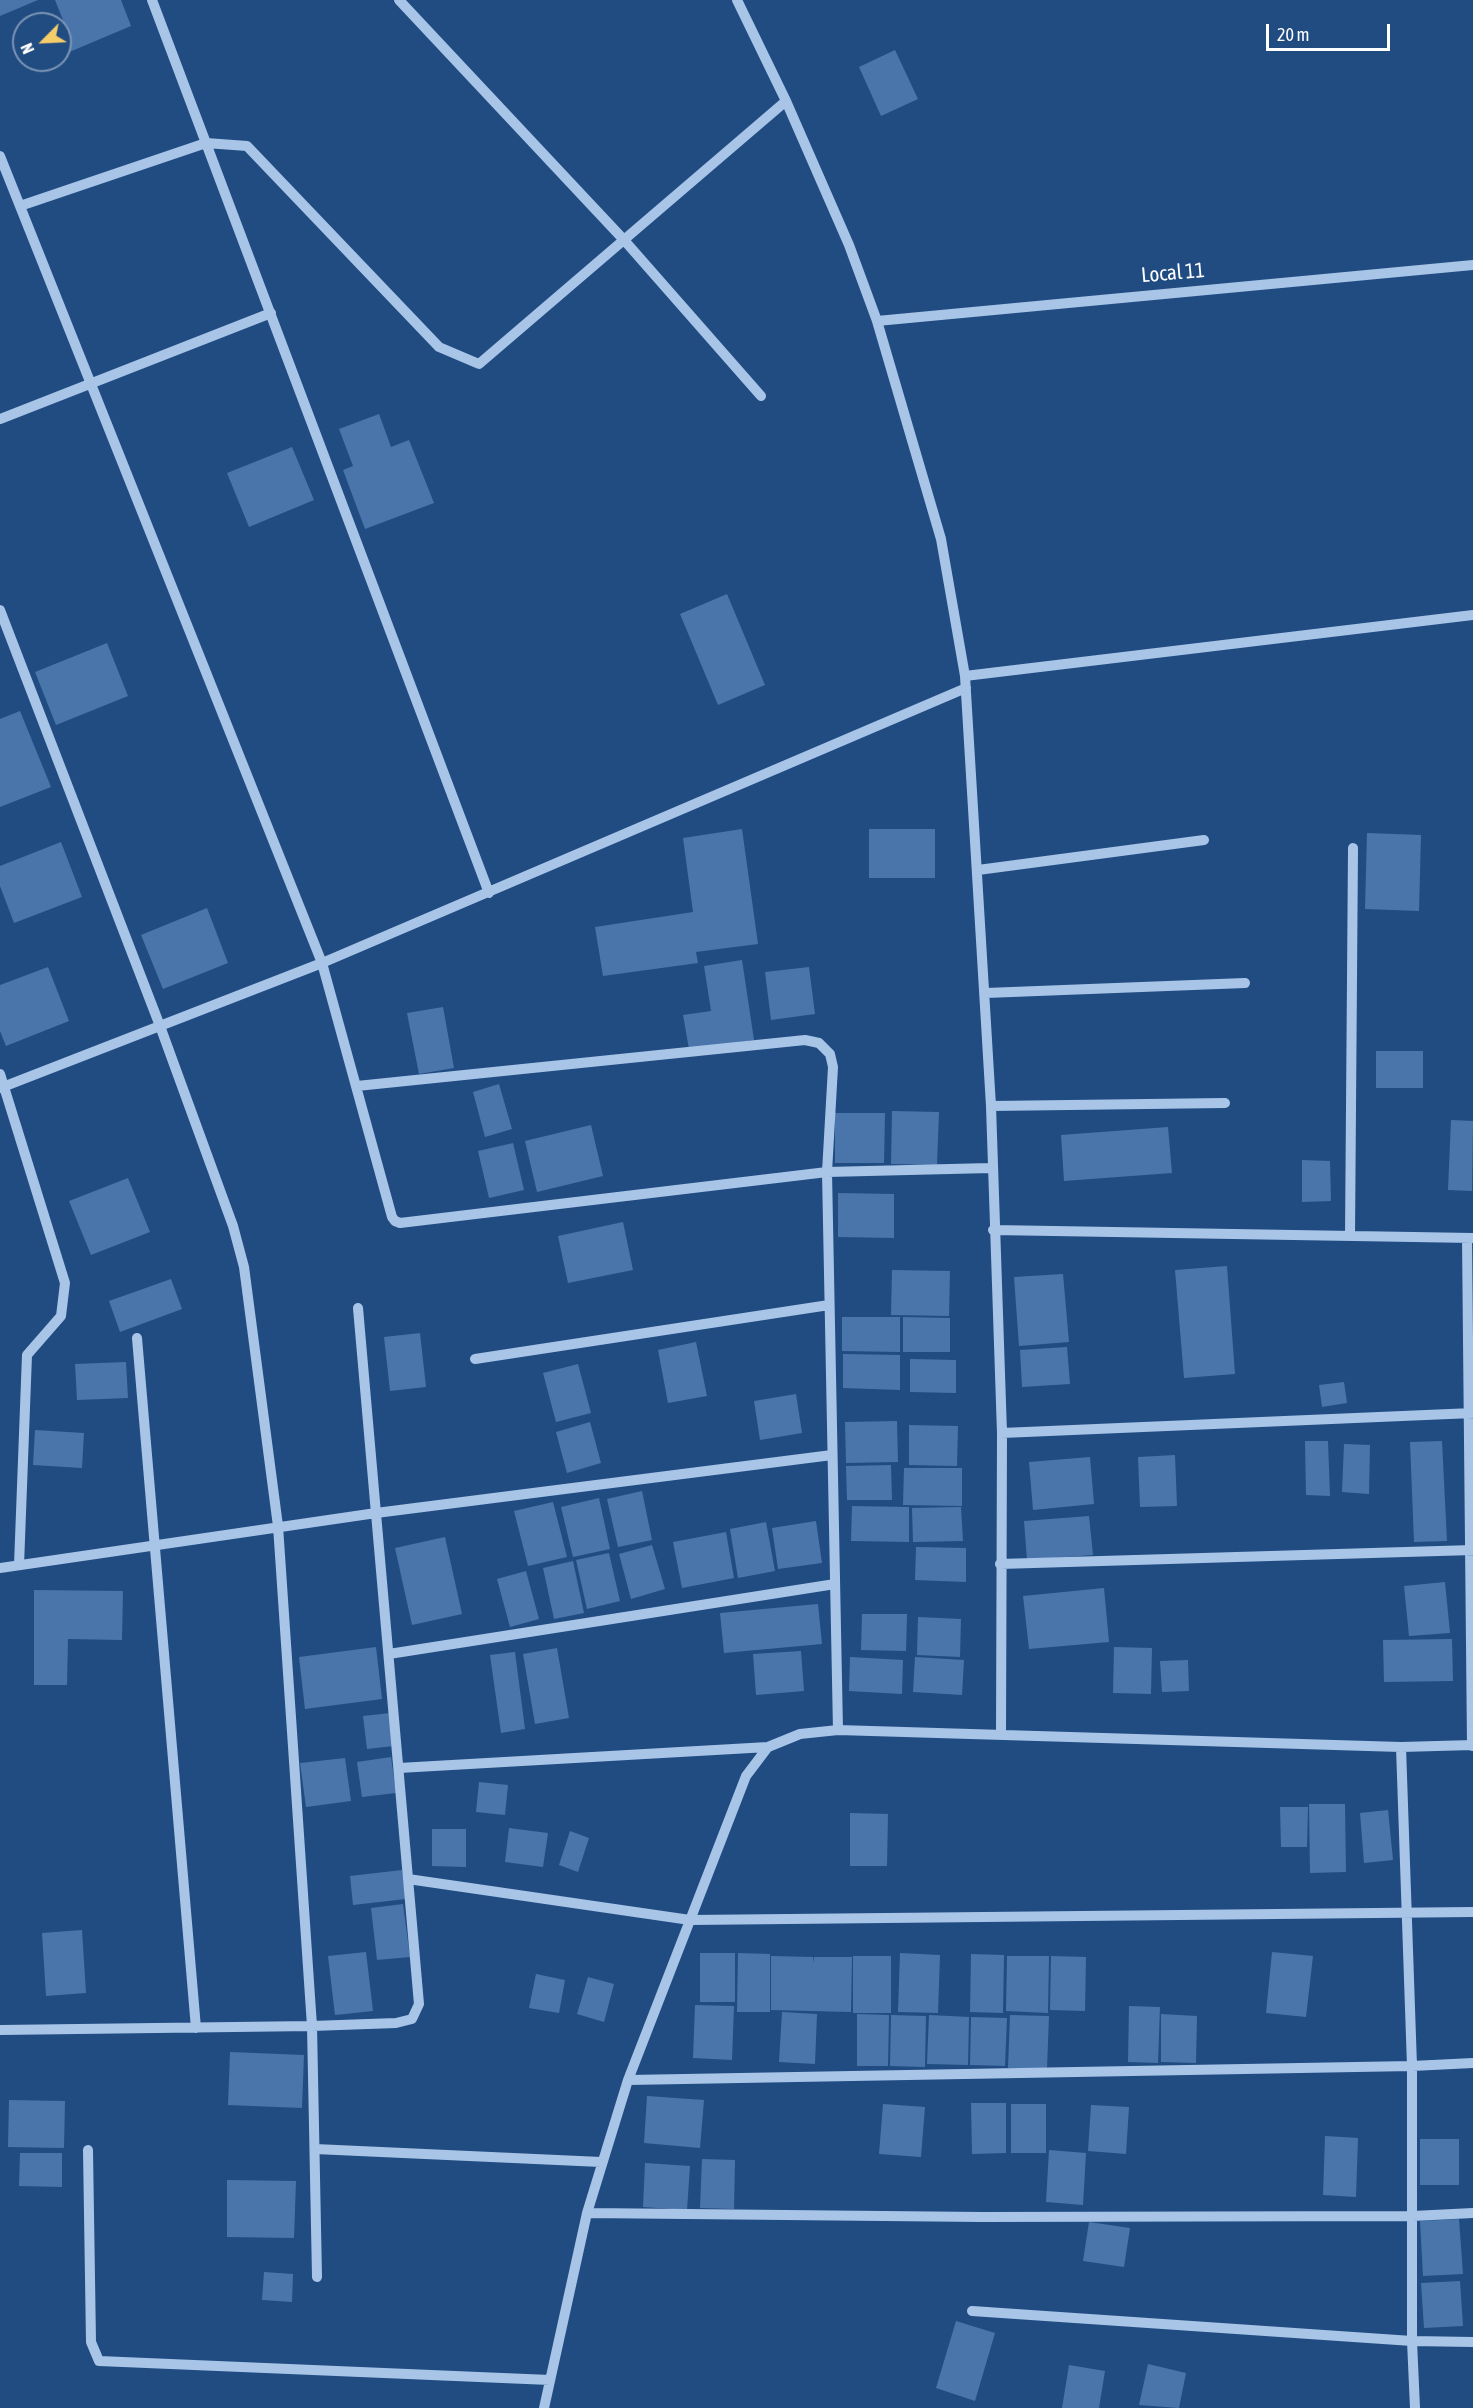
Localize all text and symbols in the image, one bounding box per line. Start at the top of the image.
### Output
north arrow [12,12,72,72]
scale bar [1269,12,1394,50]
text: 20 m [1277,24,1309,45]
text: N [17,41,38,56]
street label: Local 11 [1140,258,1206,288]

